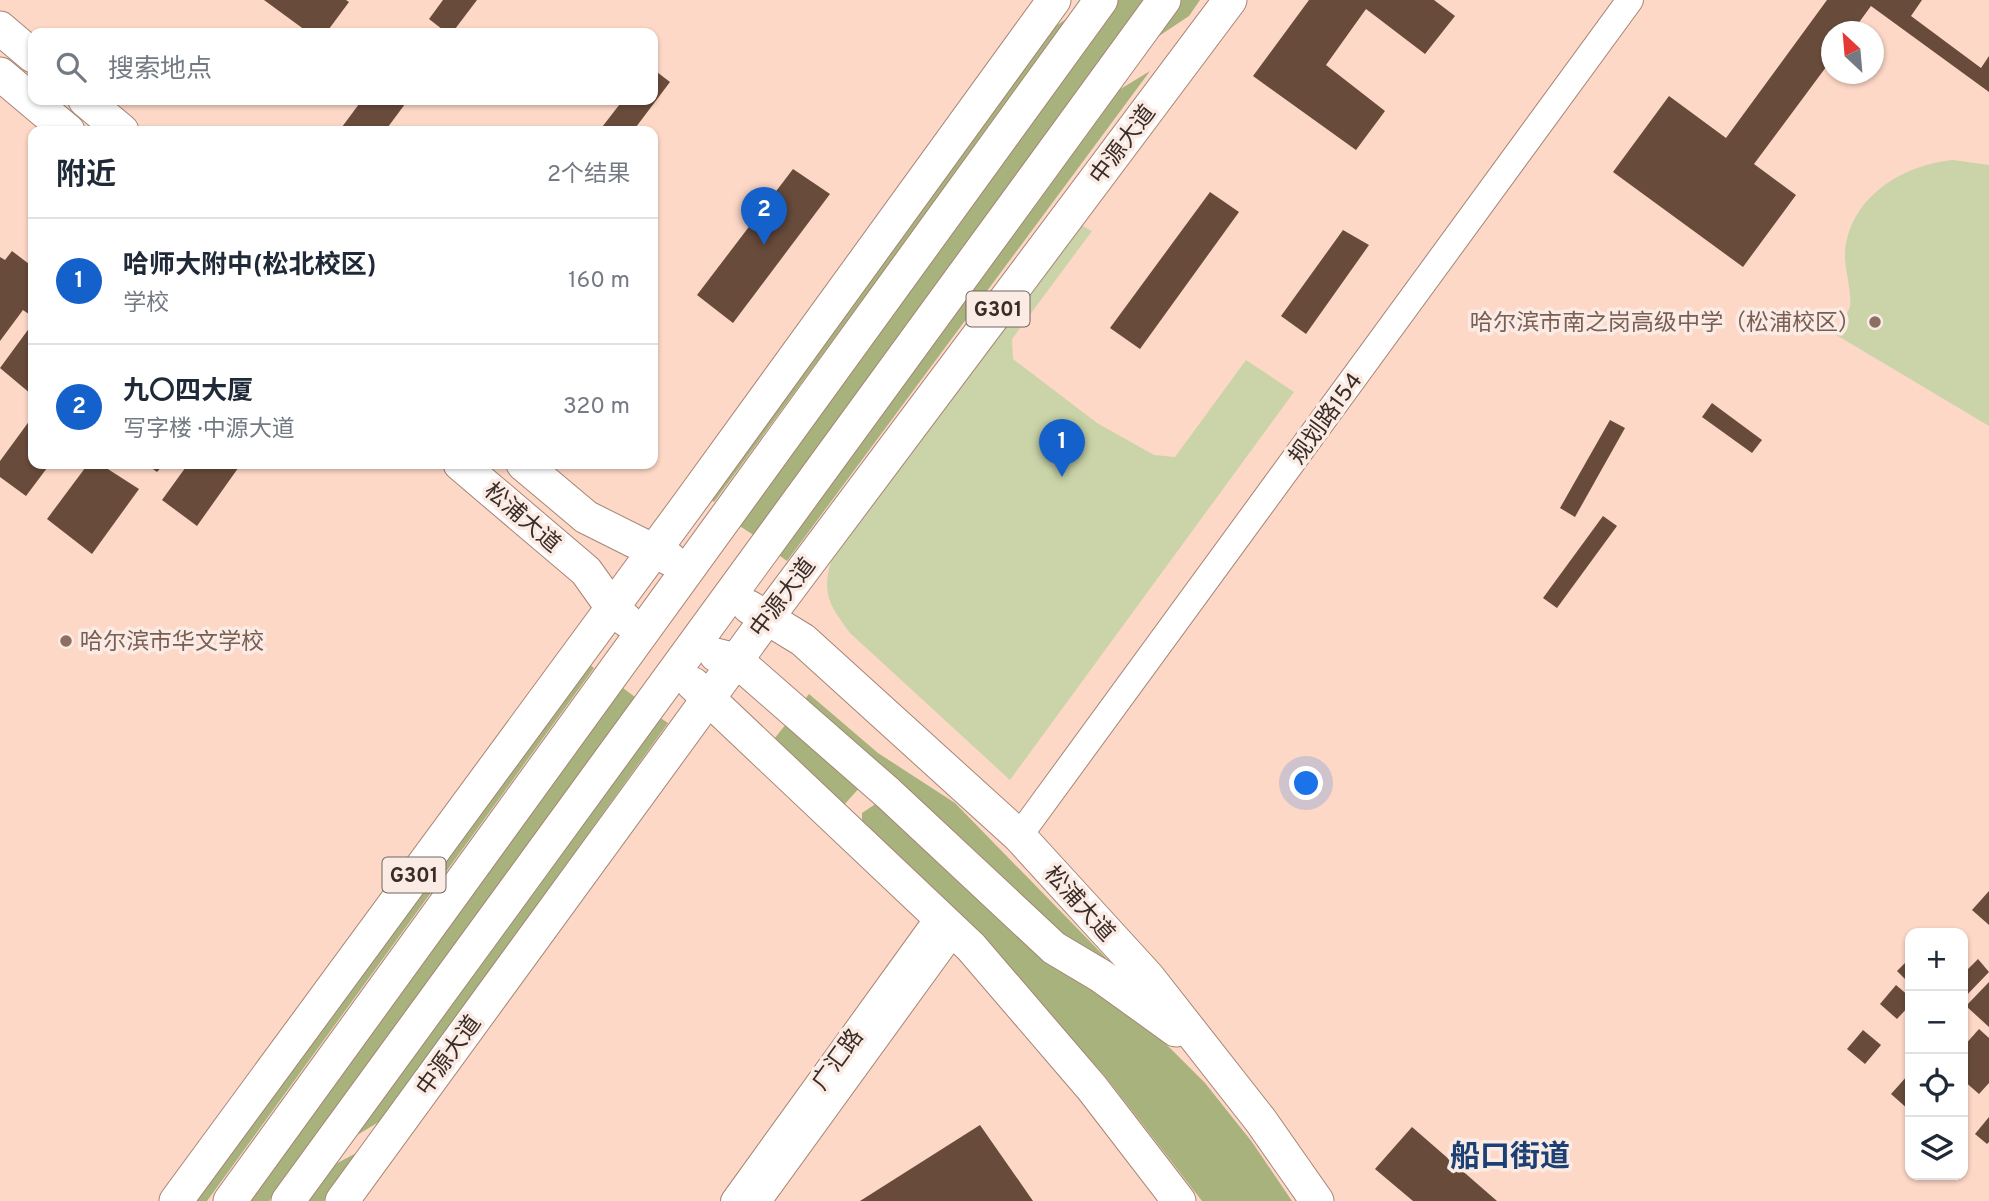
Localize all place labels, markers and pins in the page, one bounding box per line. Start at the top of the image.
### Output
pin: 2 [741,187,787,245]
place label: 哈尔滨市南之岗高级中学（松浦校区） [1470,310,1861,339]
marker: 哈尔滨市南之岗高级中学（松浦校区） [1867,314,1883,330]
pin: 1 [1039,419,1085,477]
place label: 哈尔滨市华文学校 [80,629,264,658]
marker: 哈尔滨市华文学校 [58,633,74,649]

